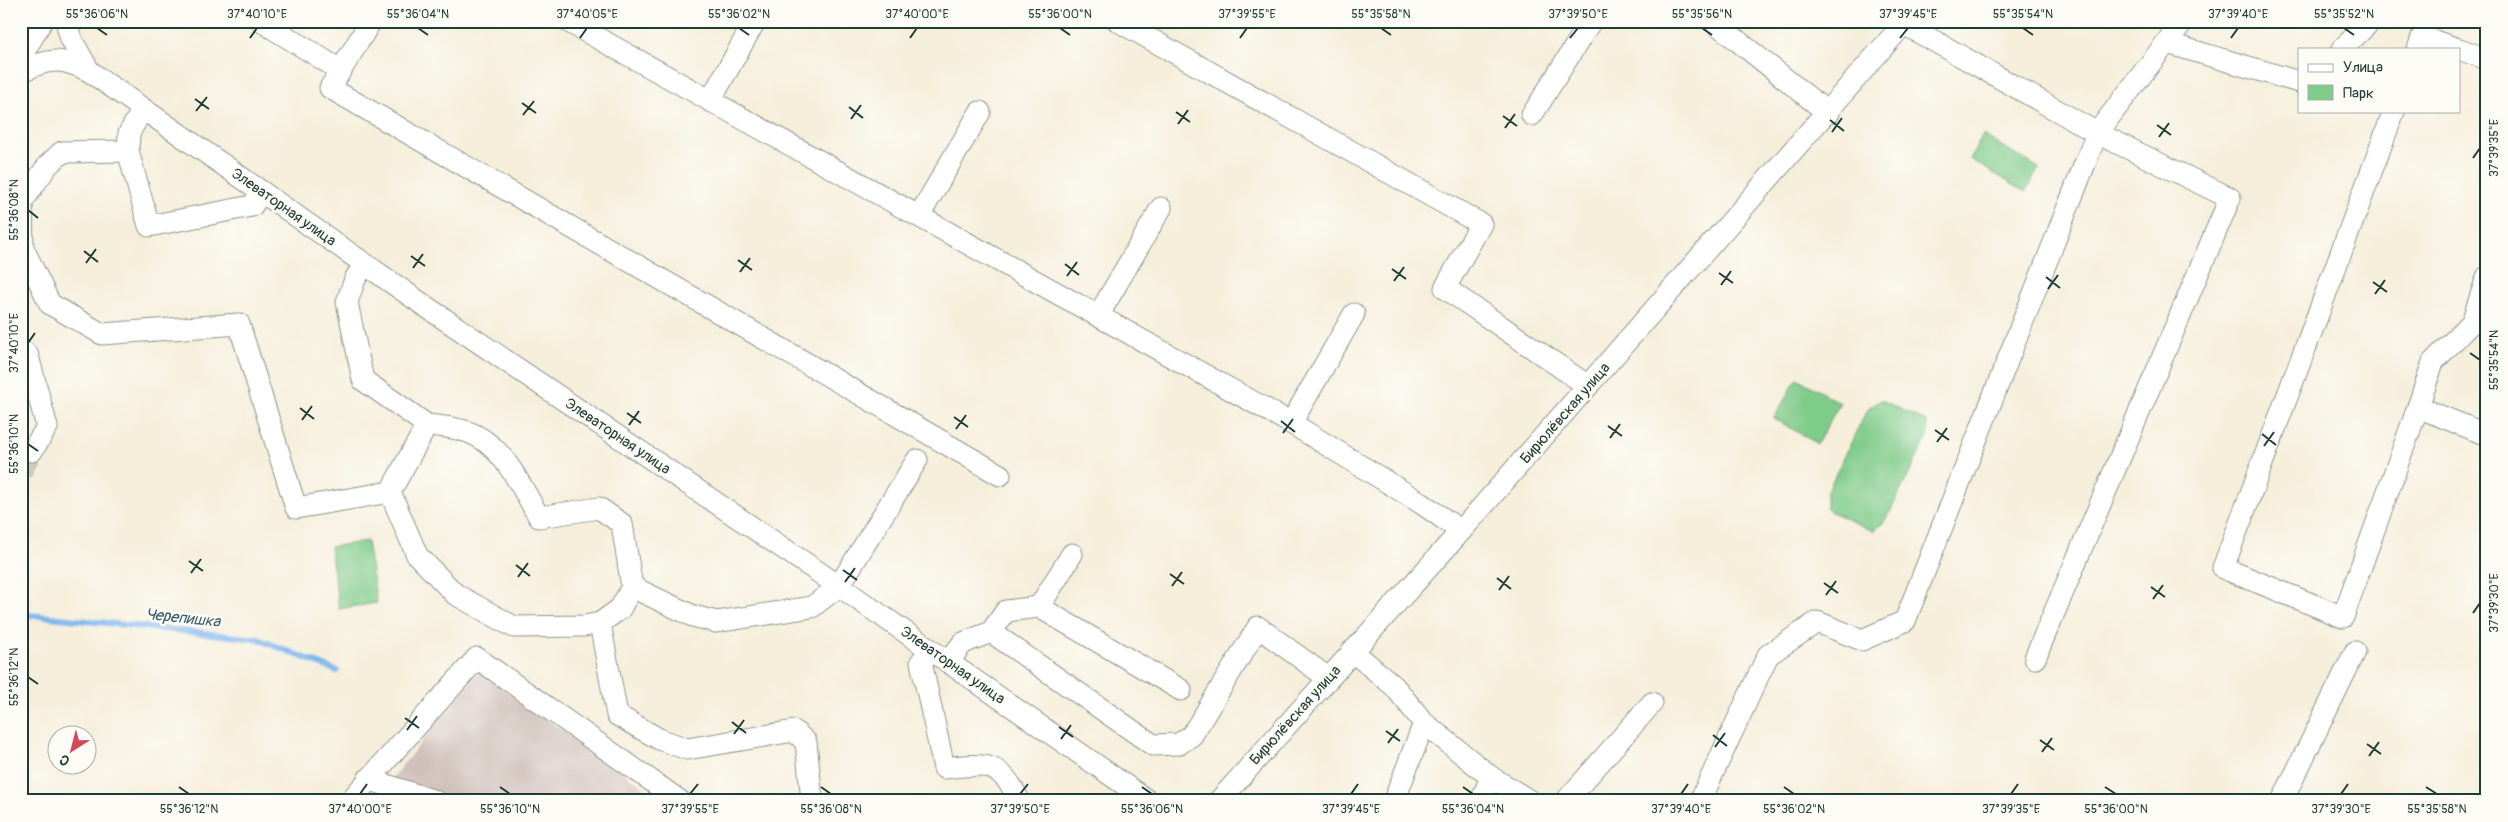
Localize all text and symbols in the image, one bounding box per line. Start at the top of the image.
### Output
text: 55°36'06"N [66,7,128,22]
text: 37°40'10"E [227,7,287,22]
text: 55°36'04"N [387,7,449,22]
text: 37°40'05"E [556,7,618,22]
text: 55°36'02"N [708,7,770,22]
text: 37°40'00"E [885,7,949,22]
text: 55°36'00"N [1028,7,1092,22]
text: 37°39'55"E [1218,7,1276,22]
text: 55°35'58"N [1351,7,1411,22]
text: 37°39'50"E [1548,7,1608,22]
text: 55°35'56"N [1672,7,1732,22]
text: 37°39'45"E [1879,7,1937,22]
text: 55°35'54"N [1993,7,2053,22]
text: 37°39'40"E [2208,7,2268,22]
text: 55°35'52"N [2314,7,2374,22]
legend [2298,48,2460,112]
text: Улица [2343,58,2383,77]
text: Парк [2343,84,2374,103]
text: 37°39'35"E [2487,119,2502,177]
street label: Элеваторная улица [228,164,340,251]
text: 55°36'08"N [7,179,22,241]
text: 37°40'10"E [7,313,22,373]
text: 55°35'54"N [2487,330,2502,390]
street label: Бирюлёвская улица [1516,359,1614,468]
street label: Элеваторная улица [561,394,674,479]
text: 55°36'10"N [7,414,22,474]
text: 37°39'30"E [2487,573,2502,633]
water label: Черепишка [144,604,223,632]
street label: Элеваторная улица [897,622,1009,709]
text: 55°36'12"N [7,648,22,706]
street label: Бирюлёвская улица [1246,661,1345,769]
north arrow [48,724,98,774]
text: С [56,750,73,770]
text: 55°36'12"N [160,802,218,817]
text: 37°40'00"E [328,802,392,817]
text: 55°36'10"N [480,802,540,817]
text: 37°39'55"E [661,802,719,817]
text: 55°36'08"N [800,802,862,817]
text: 37°39'50"E [990,802,1050,817]
text: 55°36'06"N [1121,802,1183,817]
text: 37°39'45"E [1322,802,1380,817]
text: 55°36'04"N [1442,802,1504,817]
text: 37°39'40"E [1651,802,1711,817]
text: 55°36'02"N [1763,802,1825,817]
text: 37°39'35"E [1982,802,2040,817]
text: 55°36'00"N [2084,802,2148,817]
text: 37°39'30"E [2311,802,2371,817]
text: 55°35'58"N [2407,802,2467,817]

